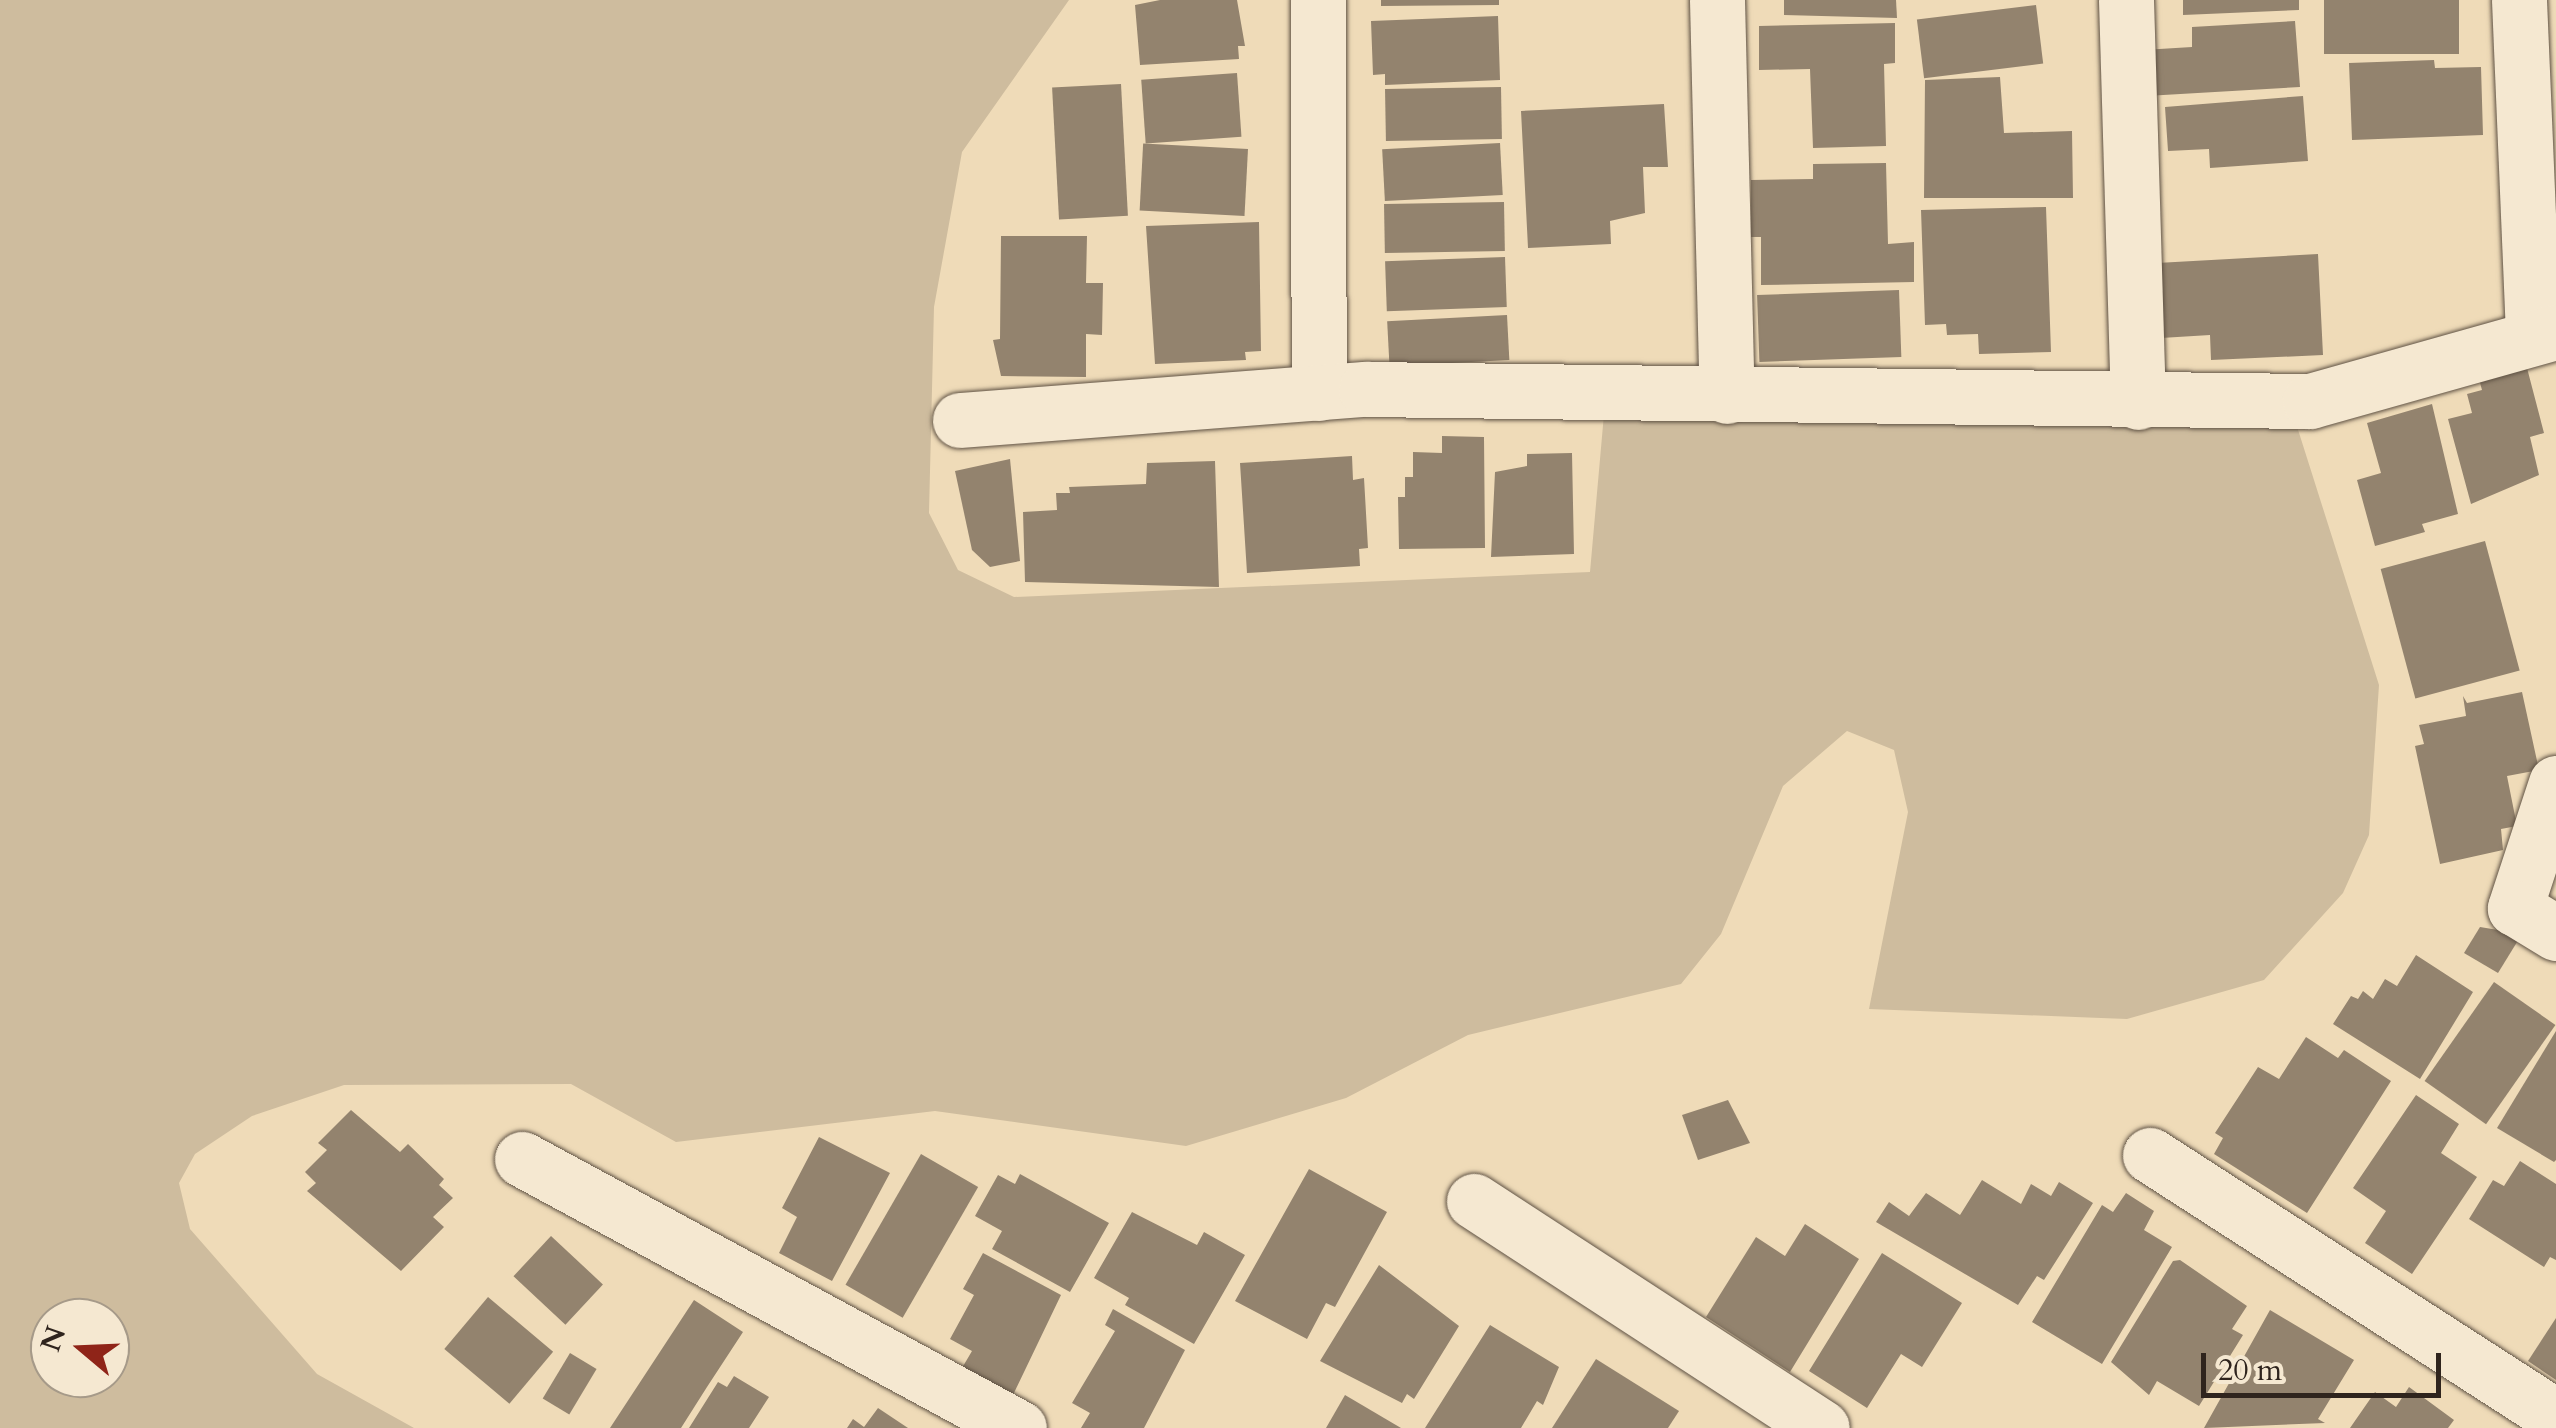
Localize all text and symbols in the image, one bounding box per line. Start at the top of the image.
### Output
north arrow [30,1298,130,1398]
text: N [32,1321,75,1357]
scale bar [2206,1333,2446,1395]
text: 20 m [2218,1350,2282,1391]

